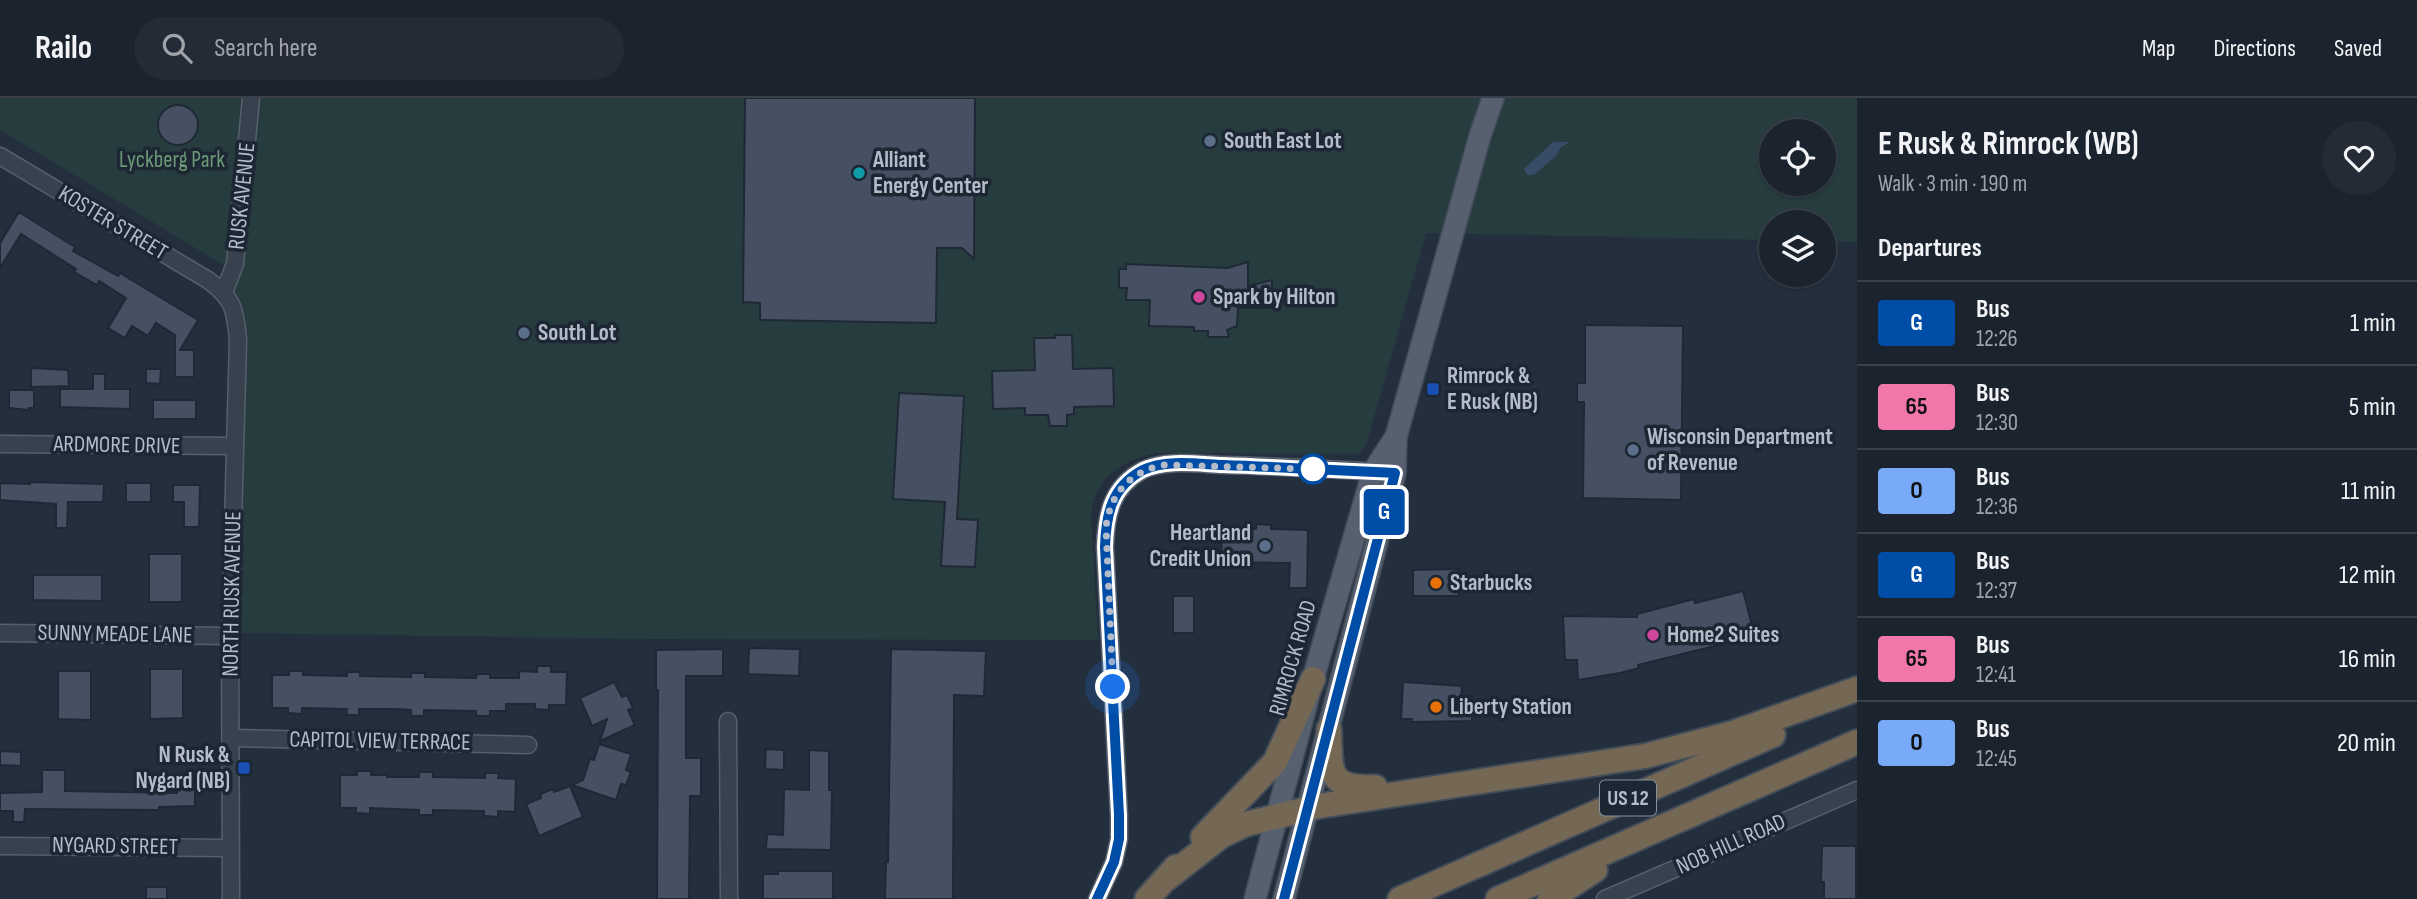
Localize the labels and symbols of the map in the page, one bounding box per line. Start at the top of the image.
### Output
place label: South East Lot [1224,127,1342,155]
marker: South East Lot [1202,133,1218,149]
street label: RUSK AVENUE [222,141,262,251]
park label: Lyckberg Park [119,146,225,174]
place label: Alliant Energy Center [872,146,988,200]
marker: Alliant Energy Center [851,165,867,181]
street label: KOSTER STREET [53,180,173,266]
place label: Spark by Hilton [1213,283,1335,311]
marker: Spark by Hilton [1191,289,1207,305]
place label: South Lot [538,319,617,347]
marker: South Lot [516,325,532,341]
place label: Rimrock & E Rusk (NB) [1447,362,1538,416]
marker: Rimrock & E Rusk (NB) [1425,381,1441,397]
place label: Wisconsin Department of Revenue [1647,423,1833,477]
street label: ARDMORE DRIVE [52,430,181,460]
marker: Wisconsin Department of Revenue [1625,442,1641,458]
unlabelled marker [1298,454,1328,484]
line badge: G [1361,489,1407,535]
street label: NORTH RUSK AVENUE [217,511,247,677]
place label: Heartland Credit Union [1150,519,1251,573]
marker: Heartland Credit Union [1257,538,1273,554]
place label: Starbucks [1450,569,1533,597]
marker: Starbucks [1428,575,1444,591]
street label: RIMROCK ROAD [1263,597,1323,719]
street label: SUNNY MEADE LANE [37,619,193,649]
place label: Home2 Suites [1667,621,1779,649]
marker: Home2 Suites [1645,627,1661,643]
your location [1095,669,1130,704]
place label: Liberty Station [1450,693,1572,721]
marker: Liberty Station [1428,699,1444,715]
street label: CAPITOL VIEW TERRACE [289,725,471,757]
place label: N Rusk & Nygard (NB) [135,741,231,795]
marker: N Rusk & Nygard (NB) [236,760,252,776]
road number: US 12 [1600,780,1656,816]
street label: NOB HILL ROAD [1672,807,1790,881]
street label: NYGARD STREET [52,831,178,861]

